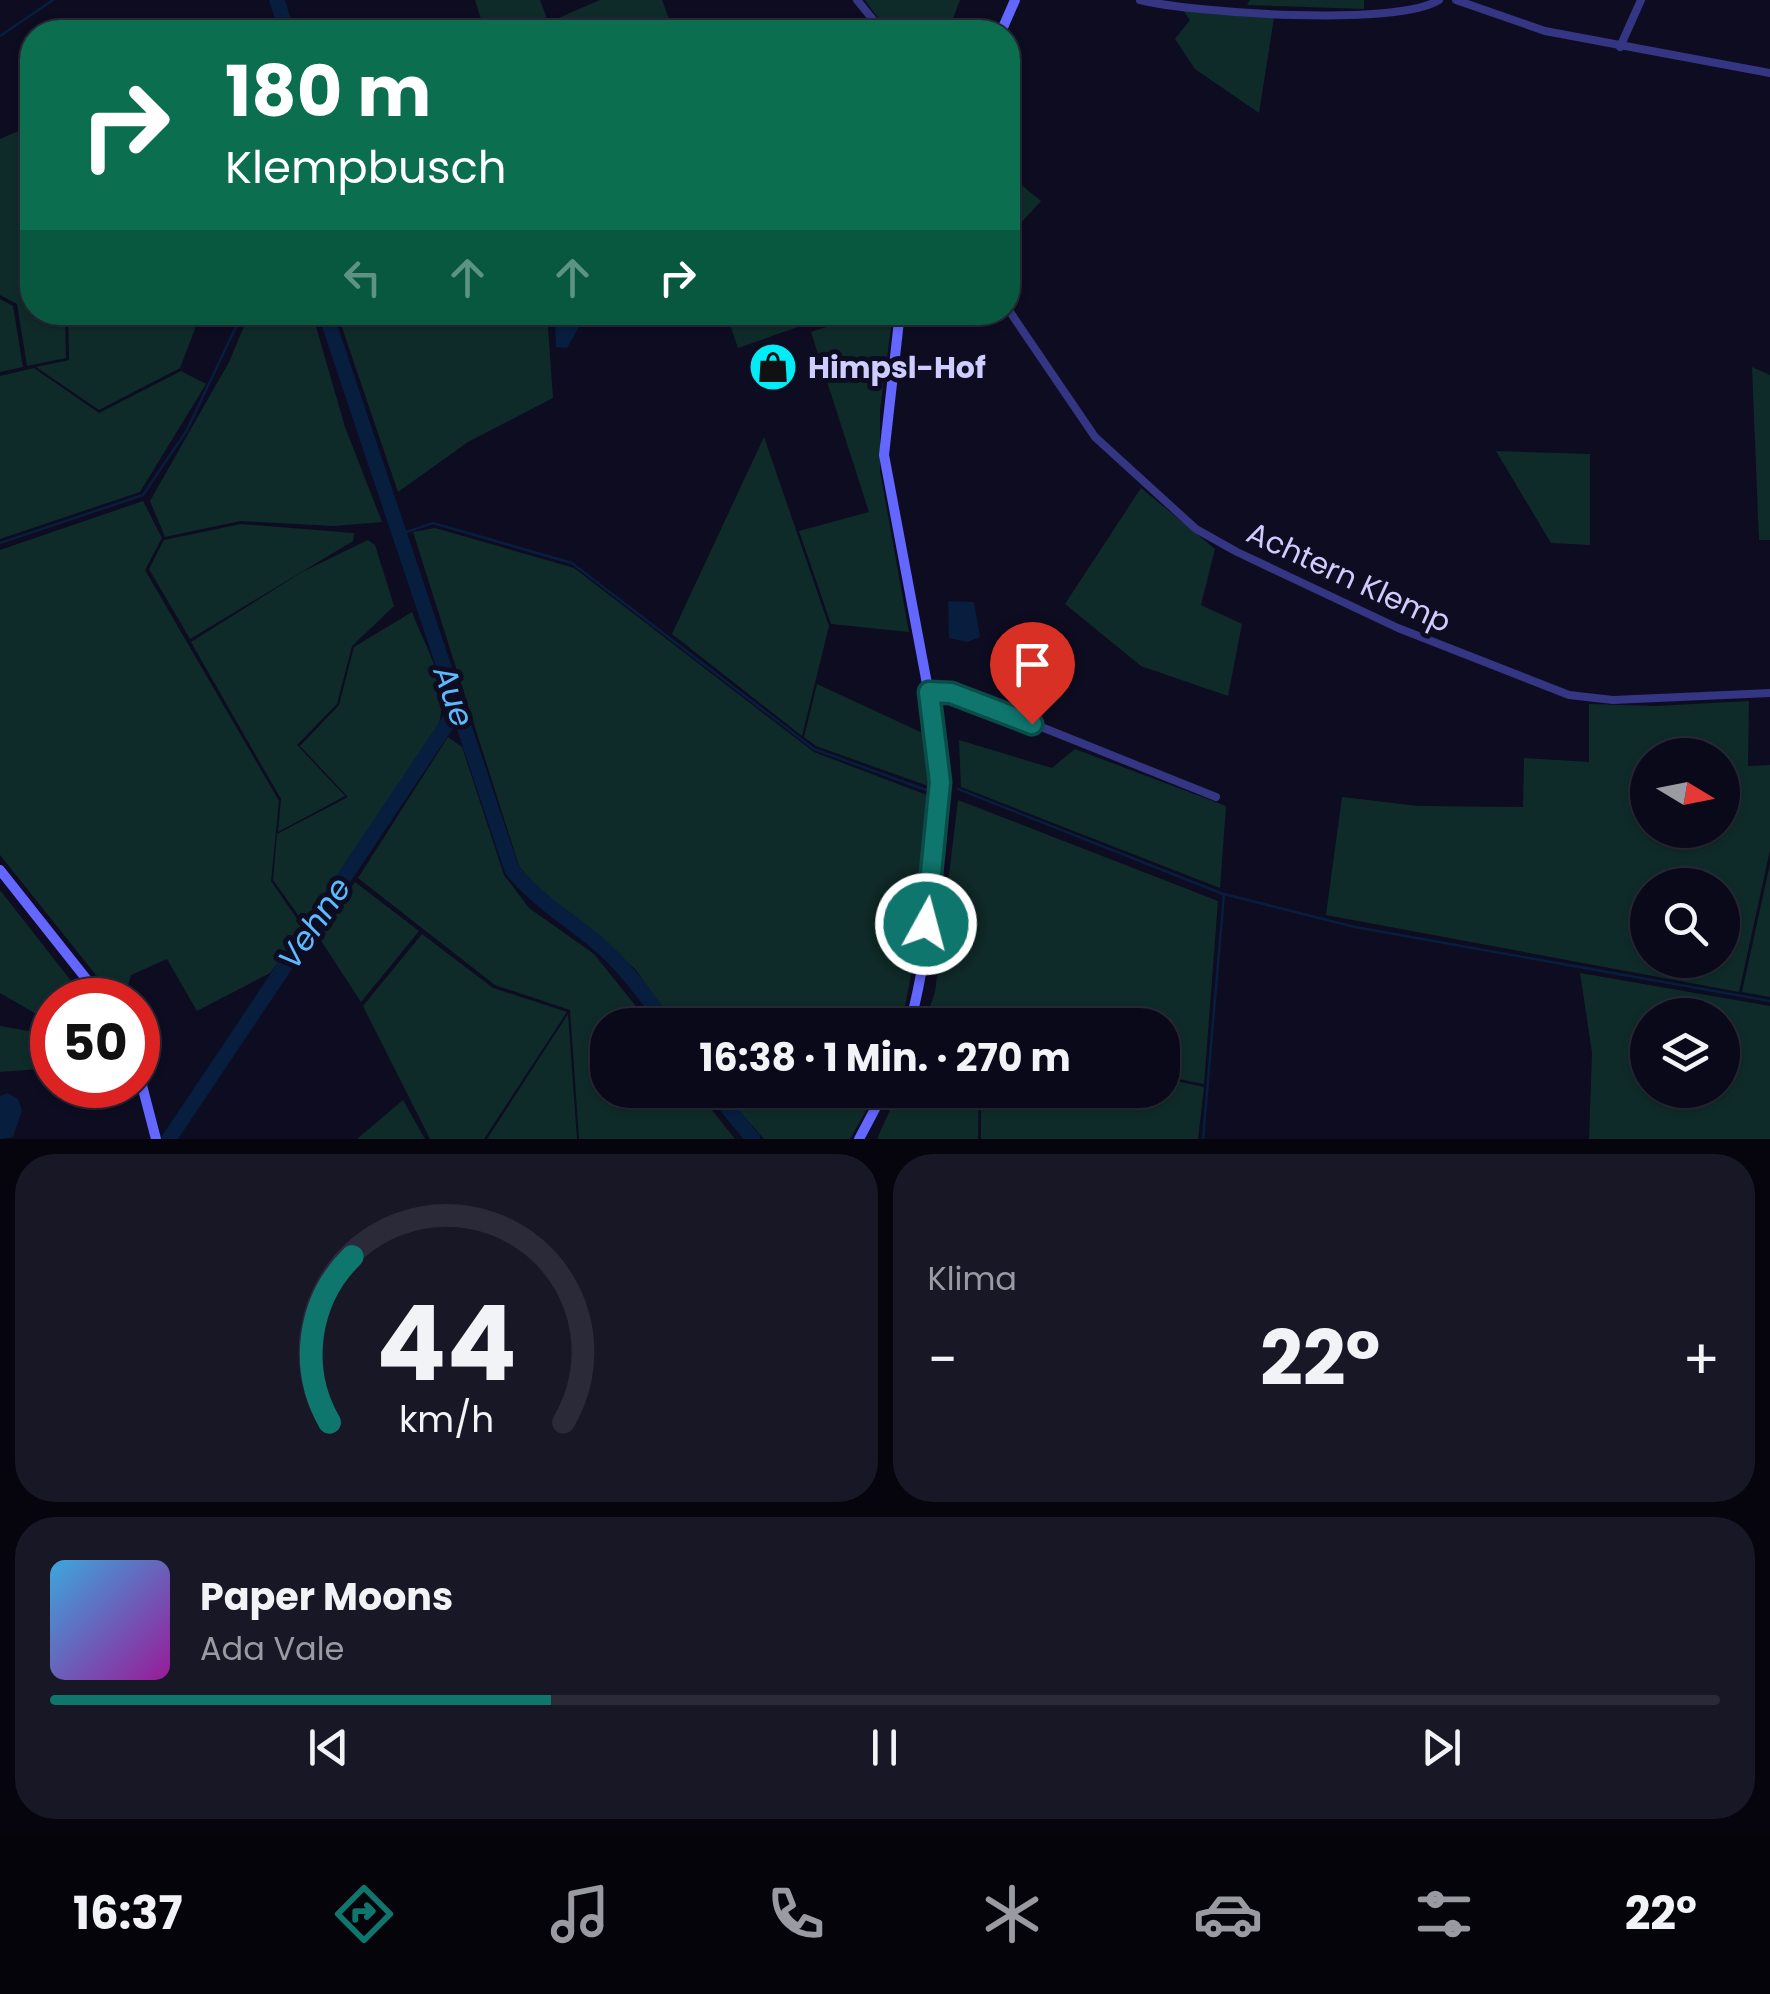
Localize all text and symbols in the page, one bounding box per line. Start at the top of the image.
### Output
text: 180 m [225,42,431,141]
icon: right [60,60,190,190]
text: Klempbusch [225,136,507,199]
icon: left [335,250,390,305]
icon: ahead [440,250,495,305]
icon: ahead [545,250,600,305]
icon: right [650,250,705,305]
shop icon: Himpsl-Hof [747,341,799,393]
place label: Himpsl-Hof [808,346,986,389]
street label: Achtern Klemp [1240,511,1458,643]
pin [990,622,1075,725]
icon: arrive [1005,637,1060,692]
water label: Aue [422,658,485,733]
north arrow [1630,738,1740,848]
map controls [1630,738,1740,1108]
water label: Vehne [267,868,361,978]
button: search [1630,868,1740,978]
position arrow [874,872,978,976]
speed limit sign: 50 [30,978,160,1108]
button: layers [1630,998,1740,1108]
text: 16:38 · 1 Min. · 270 m [699,1031,1071,1084]
text: Klima [928,1256,1017,1301]
text: 44 [376,1271,517,1416]
text: 22° [1260,1306,1380,1411]
text: − [928,1321,958,1398]
text: + [1682,1321,1720,1398]
text: km/h [399,1394,494,1445]
text: Paper Moons [200,1570,453,1623]
text: Ada Vale [200,1626,344,1671]
icon: previous [301,1720,356,1775]
icon: pause [857,1720,912,1775]
icon: next [1414,1720,1469,1775]
icon: directions [329,1879,399,1949]
icon: music [545,1879,615,1949]
icon: phone [761,1879,831,1949]
icon: climate [977,1879,1047,1949]
icon: car [1193,1879,1263,1949]
icon: filters [1409,1879,1479,1949]
text: 16:37 [73,1882,183,1945]
text: 22° [1625,1882,1697,1945]

